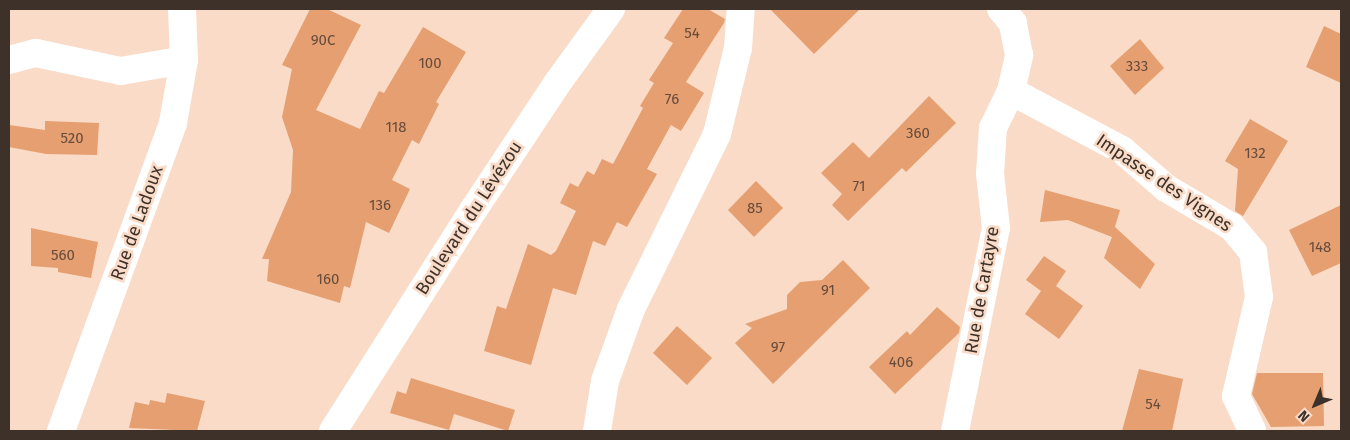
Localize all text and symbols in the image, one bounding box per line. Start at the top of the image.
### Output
house number: 54 [684,25,700,43]
house number: 90C [311,32,335,50]
house number: 100 [418,55,442,73]
house number: 333 [1126,58,1148,76]
house number: 76 [665,91,679,109]
house number: 118 [385,119,407,137]
house number: 360 [906,125,930,143]
house number: 520 [60,130,84,148]
street label: Impasse des Vignes [1092,130,1236,236]
street label: Boulevard du Lévézou [411,137,527,299]
house number: 132 [1244,145,1266,163]
street label: Rue de Ladoux [106,163,168,283]
house number: 71 [853,178,865,196]
house number: 136 [369,197,391,215]
house number: 85 [747,200,763,218]
street label: Rue de Cartayre [960,225,1004,355]
house number: 148 [1309,239,1331,257]
house number: 560 [51,247,75,265]
house number: 160 [317,271,339,289]
house number: 91 [821,282,835,300]
house number: 97 [771,339,785,357]
house number: 406 [889,354,913,372]
north arrow [1290,380,1340,430]
house number: 54 [1145,396,1161,414]
text: N [1295,407,1313,425]

